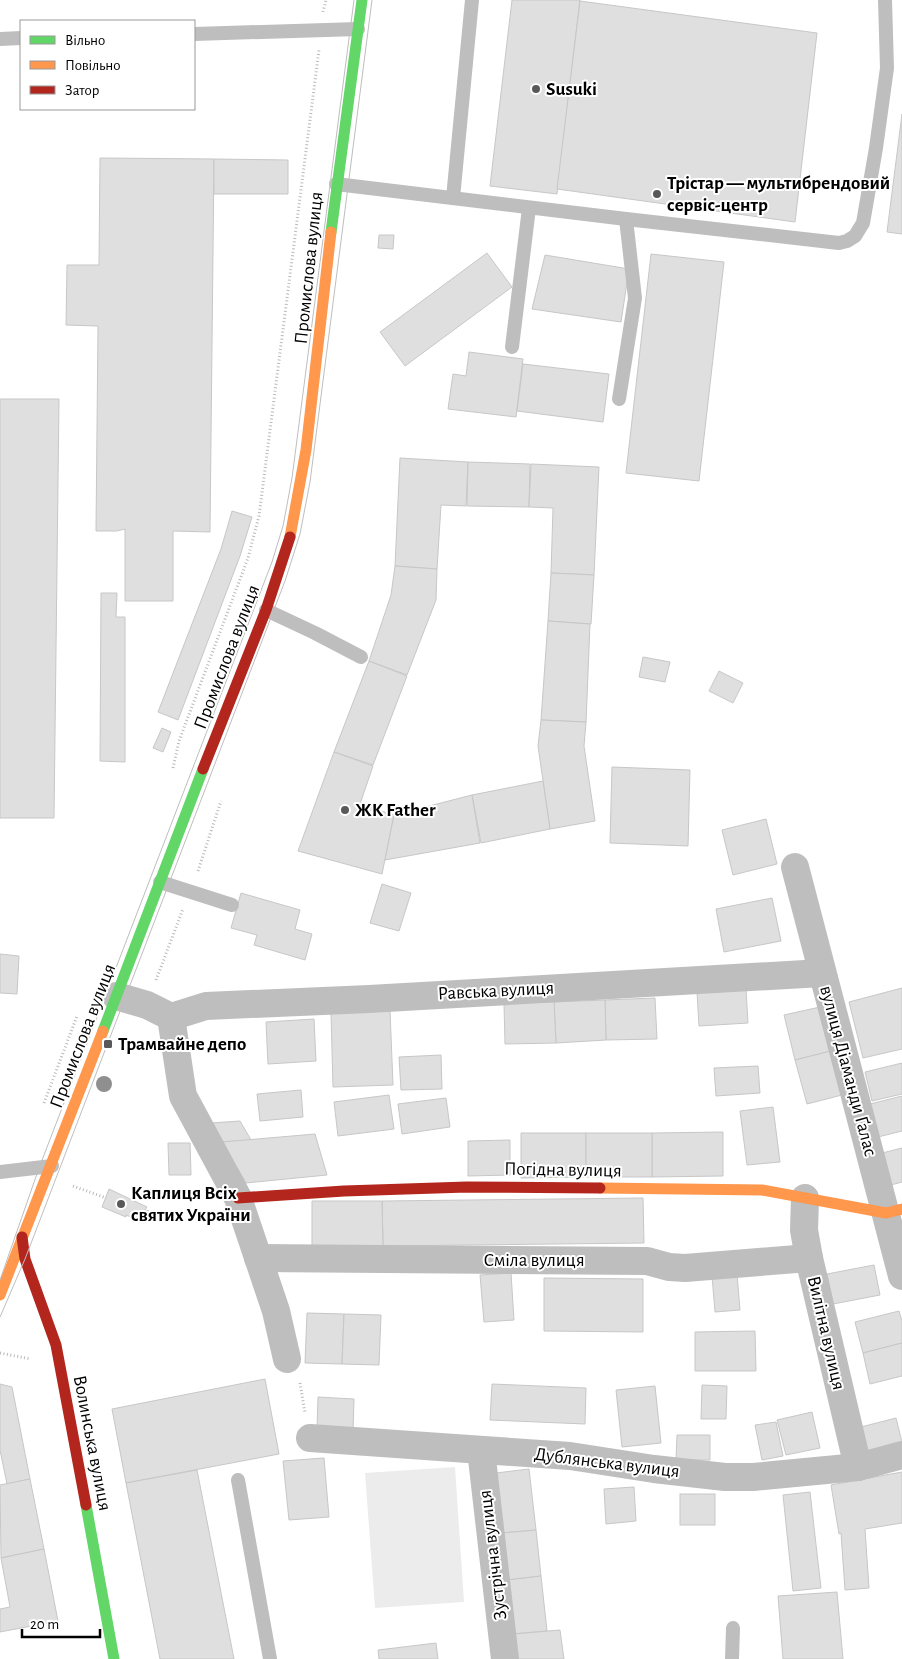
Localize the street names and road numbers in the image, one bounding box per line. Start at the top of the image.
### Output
street label: Промислова вулиця [292,191,326,345]
street label: Промислова вулиця [191,582,263,732]
street label: Промислова вулиця [47,961,119,1111]
street label: Равська вулиця [437,978,555,1004]
street label: вулиця Діаманди Ґалас [816,983,880,1159]
street label: Погідна вулиця [504,1159,622,1181]
street label: Сміла вулиця [483,1251,585,1270]
street label: Вилітна вулиця [804,1274,848,1392]
street label: Волинська вулиця [70,1374,114,1512]
street label: Дублянська вулиця [533,1445,681,1481]
street label: Зустрічна вулиця [476,1489,510,1621]

